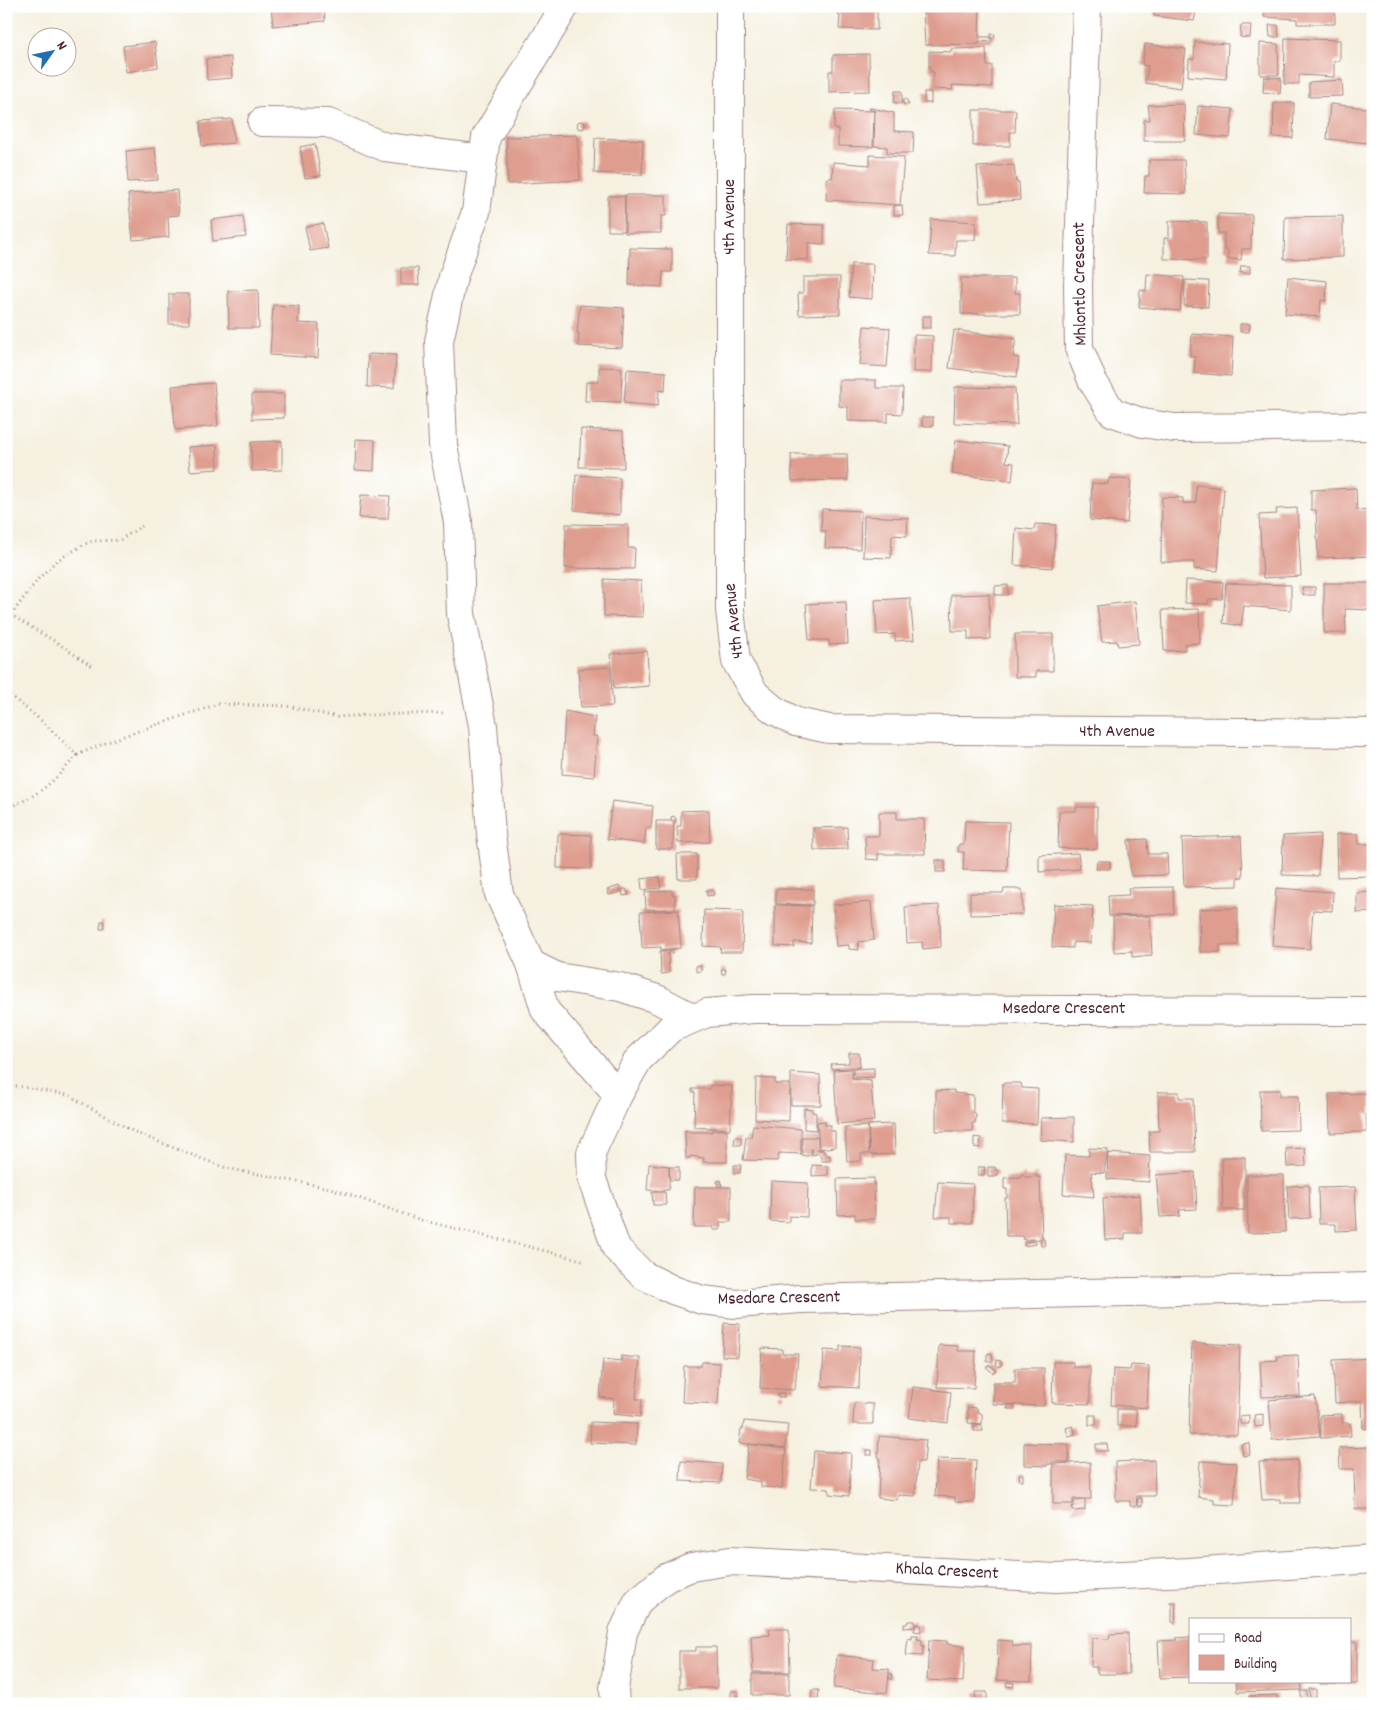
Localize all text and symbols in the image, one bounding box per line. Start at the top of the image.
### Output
north arrow [28,28,78,78]
text: N [51,38,72,54]
street label: 4th Avenue [718,179,743,255]
street label: Mhlontlo Crescent [1067,222,1095,346]
street label: 4th Avenue [719,582,751,660]
street label: 4th Avenue [1079,720,1155,745]
street label: Msedare Crescent [1003,997,1126,1022]
street label: Msedare Crescent [717,1285,841,1313]
street label: Khala Crescent [895,1557,999,1587]
legend [1189,1618,1352,1682]
text: Road [1234,1628,1262,1650]
text: Building [1234,1654,1277,1676]

